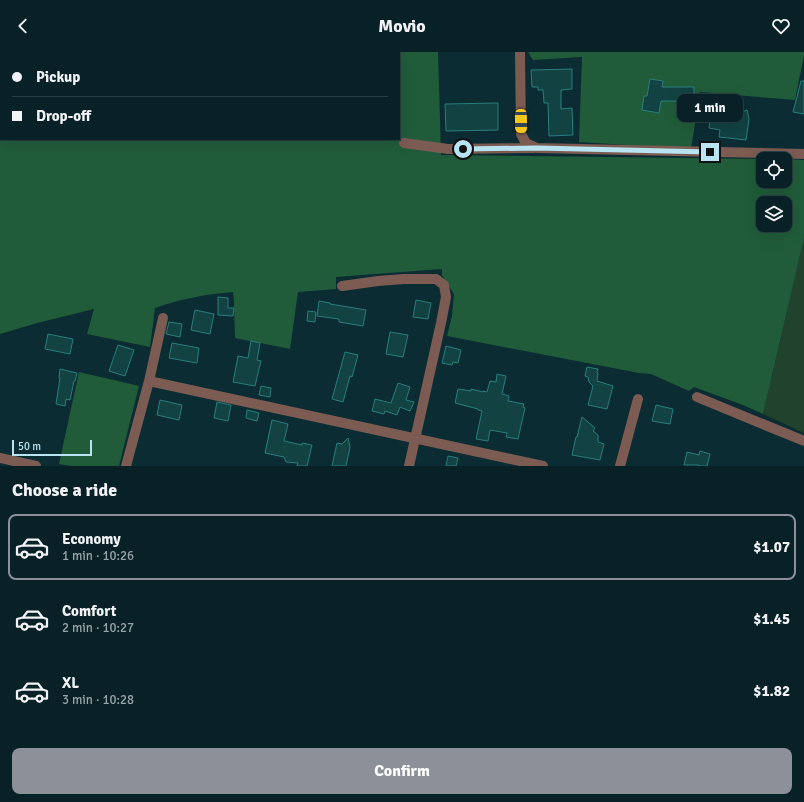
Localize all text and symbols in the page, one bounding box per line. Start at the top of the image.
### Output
icon: back [12,15,34,37]
text: Movio [378,15,426,37]
icon: heart [770,15,792,37]
text: Pickup [36,68,80,86]
callout: 1 min [677,94,743,122]
text: 1 min [694,100,726,116]
text: Drop-off [36,107,91,125]
car [515,109,527,133]
route start [454,140,472,158]
route end [701,143,719,161]
map controls [756,152,792,232]
button: locate [756,152,792,188]
button: layers [756,196,792,232]
scale bar [12,438,92,457]
text: 50 m [18,440,41,453]
text: Choose a ride [12,479,117,501]
icon: car [14,529,50,565]
text: Economy [62,530,121,548]
text: $1.07 [753,538,790,556]
text: 1 min · 10:26 [62,548,134,564]
icon: car [14,601,50,637]
text: Comfort [62,602,116,620]
text: $1.45 [753,610,790,628]
text: 2 min · 10:27 [62,620,134,636]
icon: car [14,673,50,709]
text: XL [62,674,79,692]
text: $1.82 [753,682,790,700]
text: 3 min · 10:28 [62,692,134,708]
button: Confirm [12,748,792,794]

